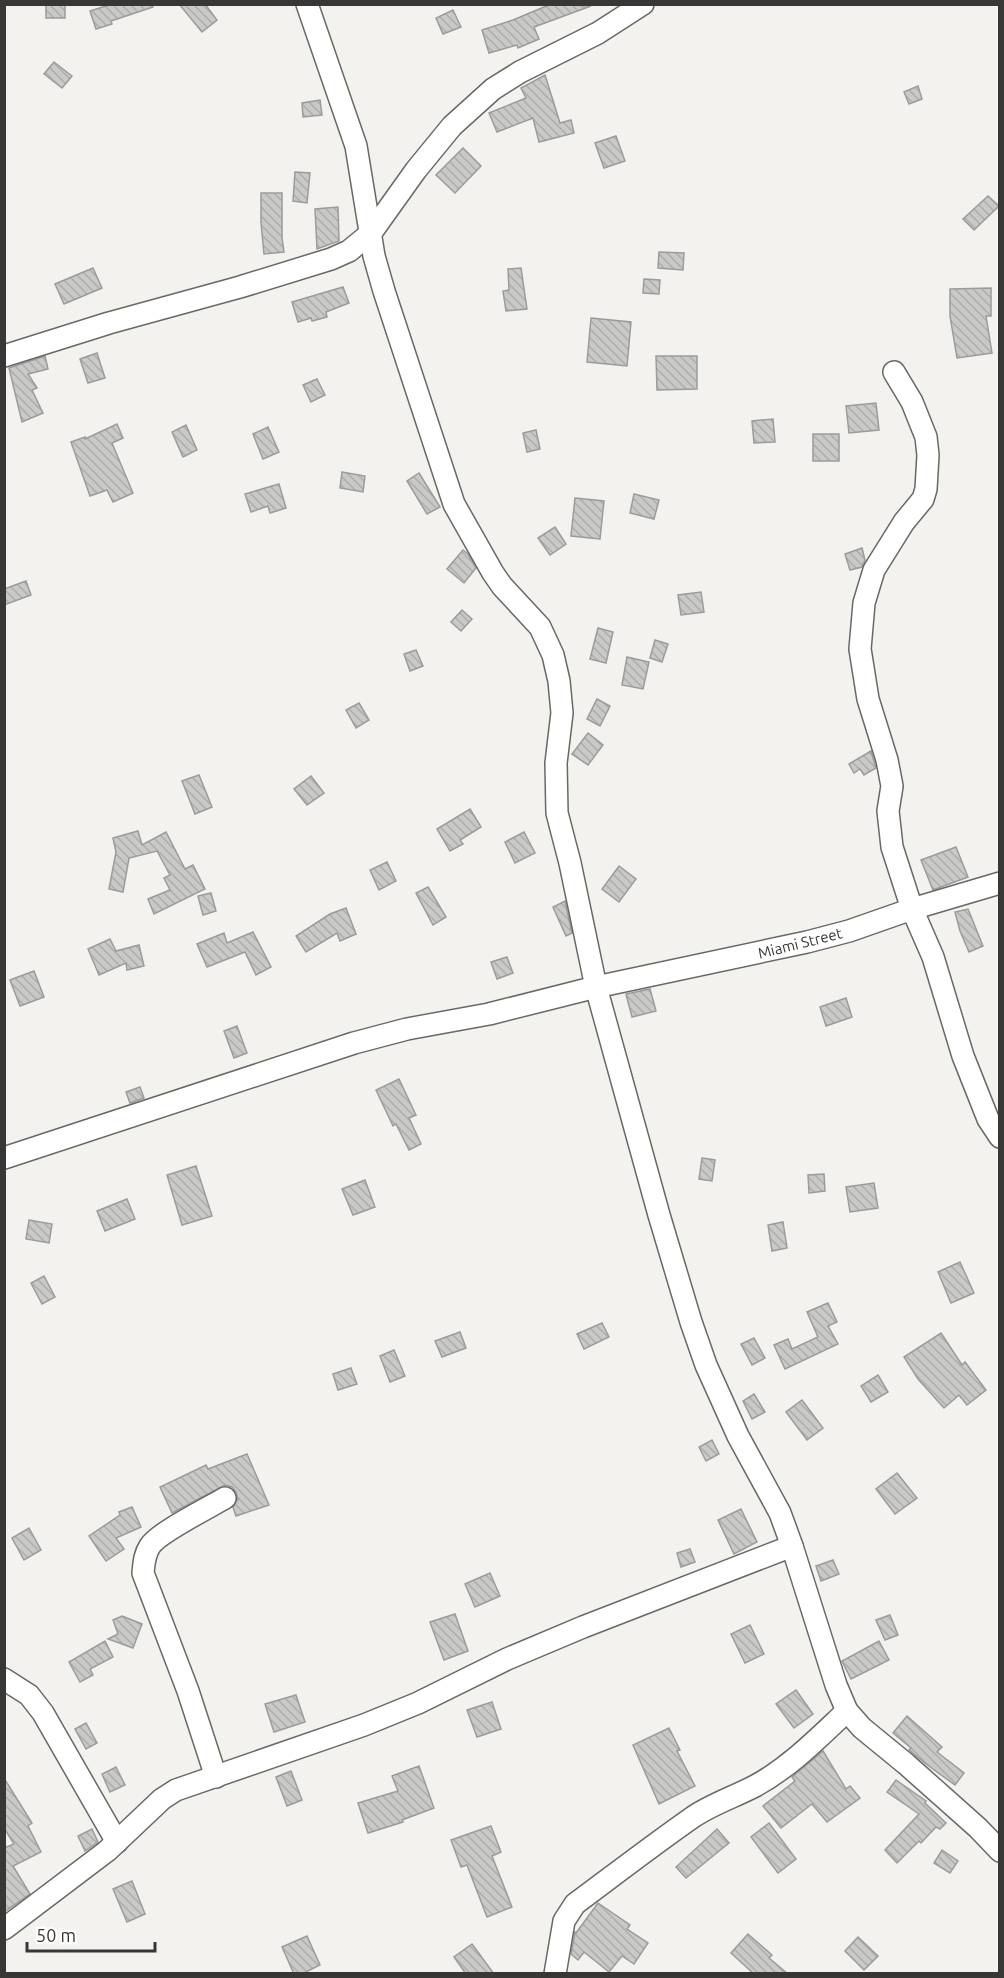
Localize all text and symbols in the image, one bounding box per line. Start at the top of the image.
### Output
street label: Miami Street [756,924,844,962]
scale bar [27,1915,154,1953]
text: 50 m [36,1925,76,1945]

